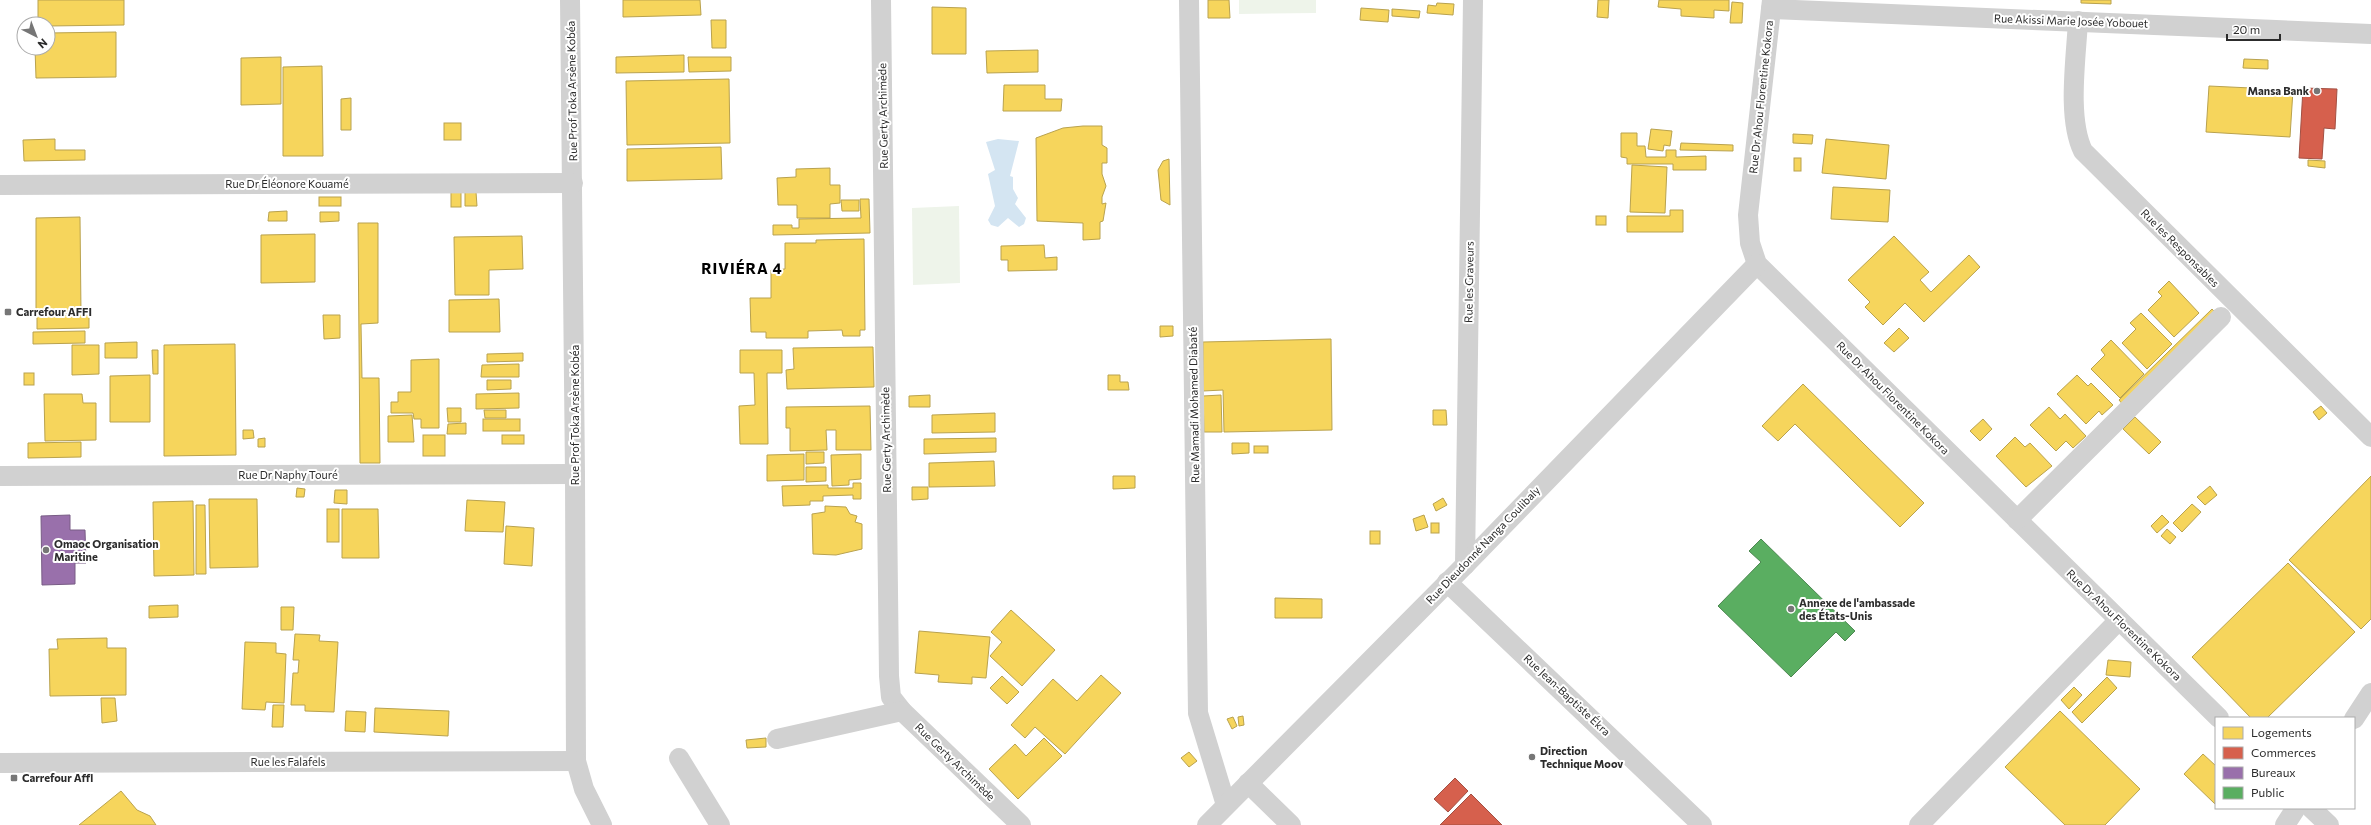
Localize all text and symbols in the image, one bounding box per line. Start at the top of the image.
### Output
street label: Rue Akissi Marie Josée Yobouet [1994,11,2149,31]
north arrow [16,16,56,56]
scale bar [2227,16,2280,42]
street label: Rue Dr Ahou Florentine Kokora [1746,20,1775,174]
street label: Rue Prof Toka Arsène Kobéa [564,21,579,161]
text: 20 m [2233,22,2260,36]
text: N [36,36,50,51]
street label: Rue Gerty Archimède [875,63,890,169]
place label: Mansa Bank [2248,84,2310,97]
marker: Mansa Bank [2312,86,2322,96]
street label: Rue Dr Éléonore Kouamé [225,176,349,190]
street label: Rue les Responsables [2139,206,2222,289]
street label: Rue les Graveurs [1461,241,1476,323]
district label: RIVIÉRA 4 [701,259,783,277]
place label: Carrefour AFFI [16,305,92,318]
marker: Carrefour AFFI [3,307,13,317]
street label: Rue Mamadi Mohamed Diabaté [1186,327,1201,483]
street label: Rue Dr Ahou Florentine Kokora [1834,339,1952,457]
street label: Rue Prof Toka Arsène Kobéa [568,345,581,485]
street label: Rue Gerty Archimède [878,387,893,493]
street label: Rue Dr Naphy Touré [238,468,338,481]
street label: Rue Dieudonné Nanga Coulibaly [1423,483,1543,606]
place label: Omaoc Organisation Maritine [54,537,159,563]
marker: Omaoc Organisation Maritine [41,545,51,555]
street label: Rue Dr Ahou Florentine Kokora [2064,566,2184,683]
place label: Annexe de l'ambassade des États-Unis [1799,596,1915,622]
marker: Annexe de l'ambassade des États-Unis [1786,604,1796,614]
street label: Rue Jean-Baptiste Ékra [1521,650,1614,739]
legend [2215,717,2355,809]
street label: Rue Gerty Archimède [913,720,998,803]
text: Logements [2251,725,2312,739]
place label: Direction Technique Moov [1540,744,1623,770]
text: Commerces [2251,745,2316,759]
marker: Direction Technique Moov [1527,752,1537,762]
street label: Rue les Falafels [250,755,326,768]
text: Bureaux [2251,765,2296,779]
place label: Carrefour Affi [22,771,93,784]
marker: Carrefour Affi [9,773,19,783]
text: Public [2251,785,2284,799]

